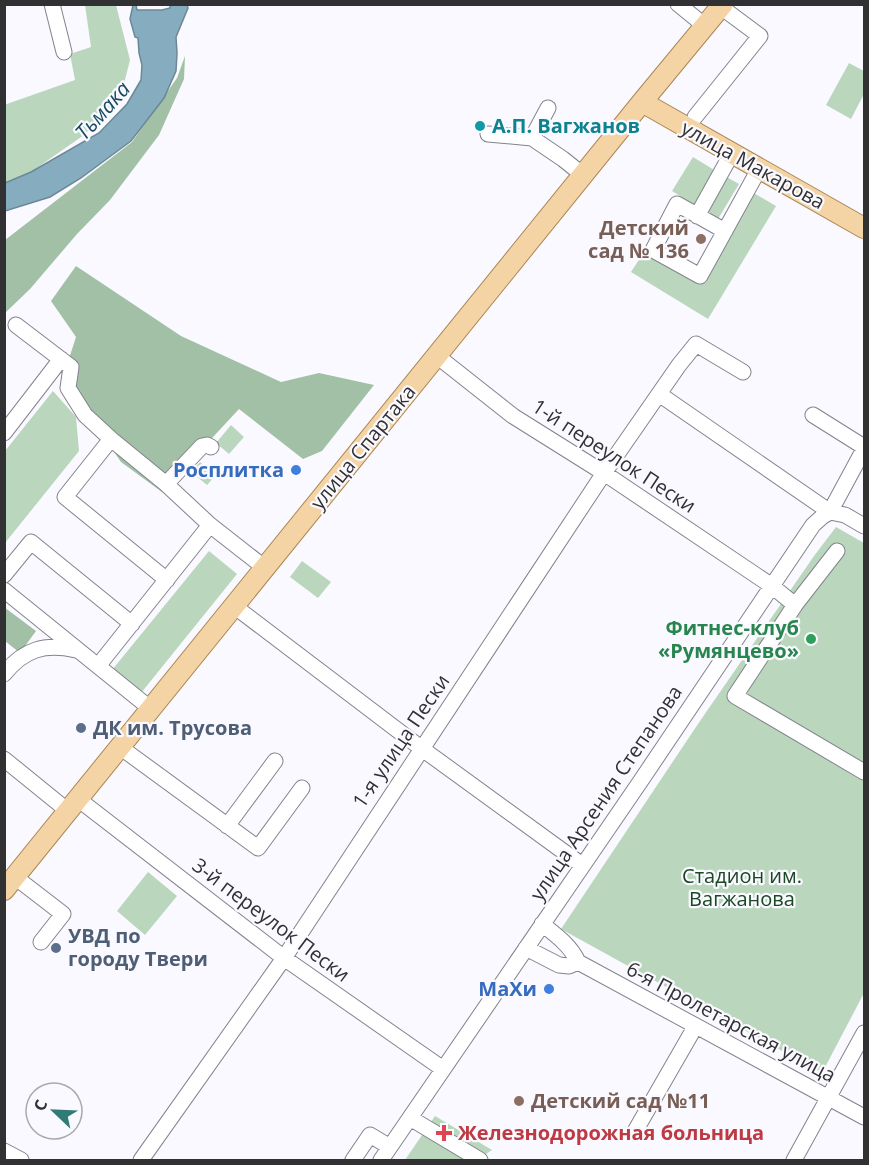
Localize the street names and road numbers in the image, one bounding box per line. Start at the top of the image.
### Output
street label: улица Макарова [677,114,830,215]
street label: улица Спартака [304,379,421,515]
street label: 1-й переулок Пески [527,392,701,519]
street label: 1-я улица Пески [346,669,455,813]
street label: улица Арсения Степанова [523,680,688,906]
street label: 3-й переулок Пески [187,852,355,988]
street label: 6-я Пролетарская улица [622,955,841,1088]

